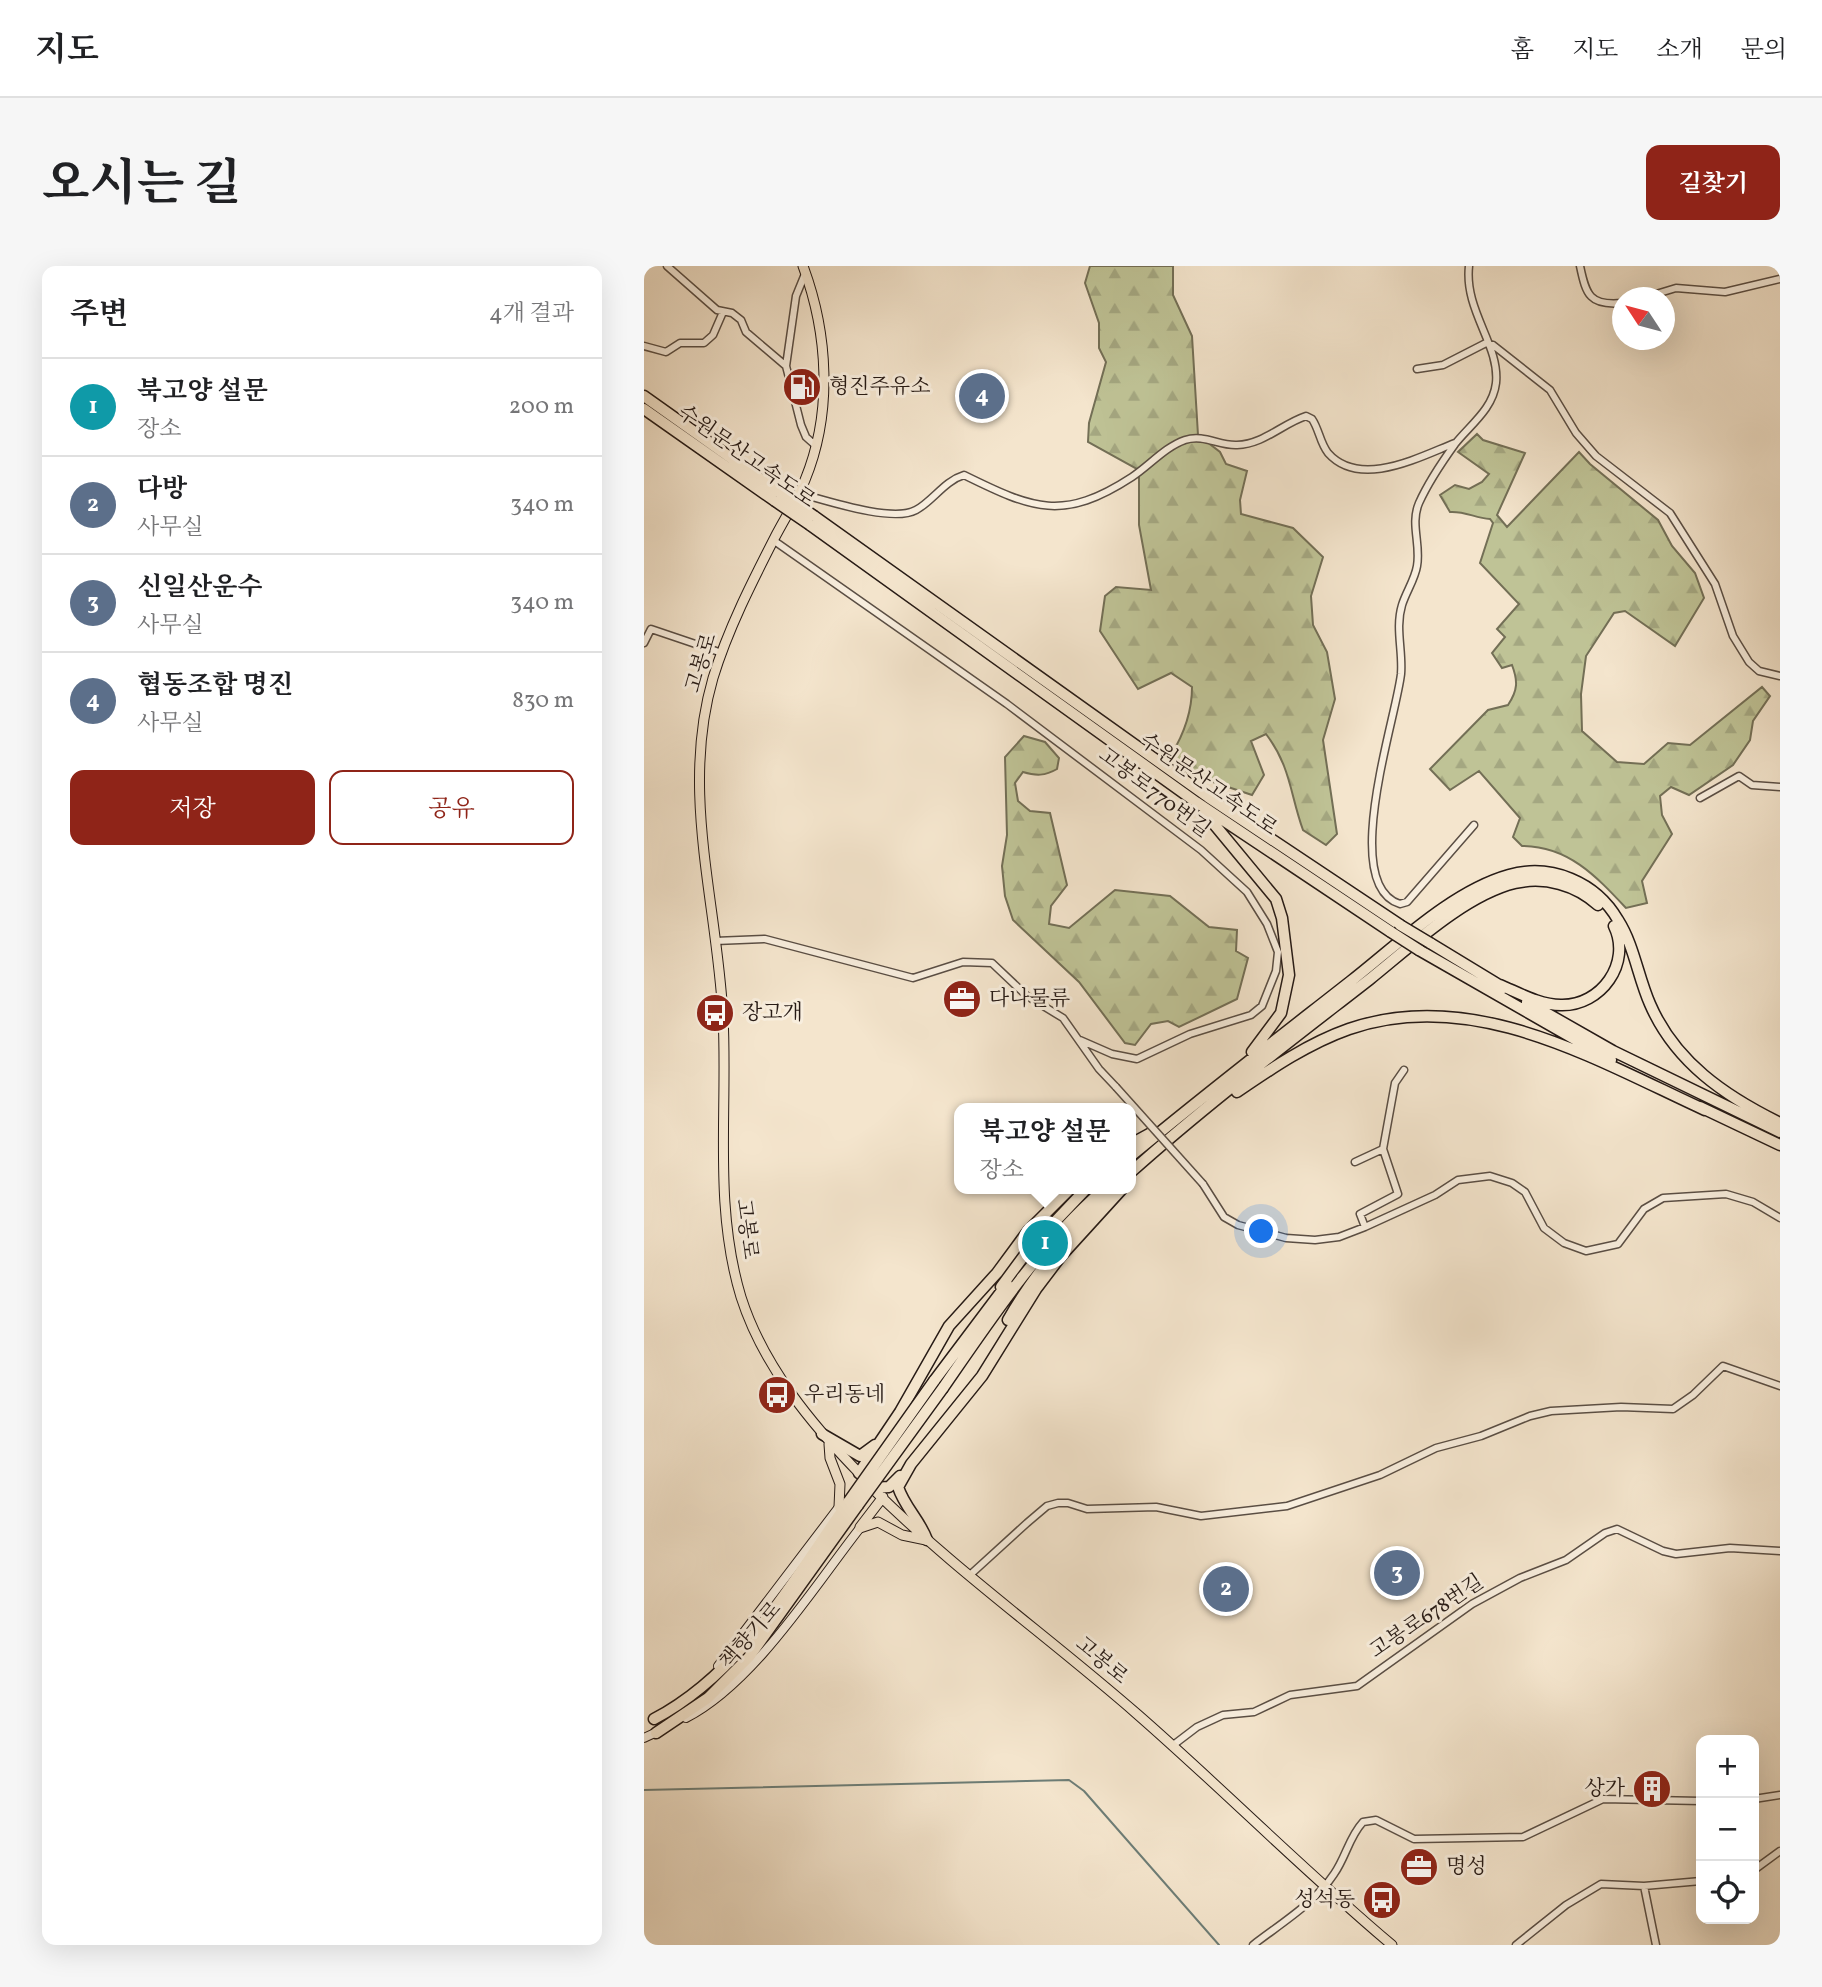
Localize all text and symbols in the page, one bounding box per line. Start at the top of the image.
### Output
text: 지도 [35,29,99,75]
text: 홈 [1511,34,1534,68]
text: 지도 [1572,34,1618,68]
text: 소개 [1656,34,1703,68]
text: 문의 [1741,34,1787,68]
button: 길찾기 [1646,145,1780,220]
text: 오시는 길 [42,152,241,221]
north arrow [1612,287,1675,350]
text: 주변 [70,294,128,336]
text: 4개 결과 [489,298,574,330]
fuel station icon: 형진주유소 [781,366,823,408]
pin: 4 [959,370,1005,422]
place label: 형진주유소 [829,373,930,402]
text: 북고양 설문 [137,374,268,410]
text: 1 [88,391,98,423]
text: 200 m [509,391,574,423]
street label: 수원문산고속도로 [671,399,821,515]
text: 장소 [137,414,181,446]
text: 다방 [137,472,187,508]
text: 2 [87,489,99,521]
text: 340 m [510,489,574,521]
text: 사무실 [137,512,204,544]
text: 신일산운수 [137,570,263,606]
text: 3 [87,587,99,619]
text: 340 m [510,587,574,619]
text: 사무실 [137,610,204,642]
street label: 고봉로 [679,630,725,696]
text: 협동조합 명진 [137,668,293,704]
text: 4 [86,685,100,717]
text: 830 m [512,685,574,717]
text: 사무실 [137,708,204,740]
street label: 수원문산고속도로 [1133,727,1283,843]
street label: 고봉로770번길 [1092,741,1216,845]
button: 저장 [70,770,315,845]
button: 공유 [329,770,574,845]
office icon: 다나물류 [941,978,983,1020]
place label: 다나물류 [989,985,1070,1014]
bus stop icon: 장고개 [694,992,736,1034]
place label: 장고개 [742,999,803,1028]
popup [954,1103,1136,1194]
text: 북고양 설문 [980,1115,1110,1151]
text: 장소 [980,1155,1024,1187]
street label: 고봉로 [728,1197,764,1261]
your location [1244,1214,1278,1248]
pin: 1 [1022,1217,1068,1269]
bus stop icon: 우리동네 [756,1374,798,1416]
place label: 우리동네 [804,1381,885,1410]
pin: 3 [1374,1547,1420,1599]
pin: 2 [1203,1563,1249,1615]
street label: 고봉로678번길 [1364,1568,1490,1666]
street label: 책향기로 [713,1596,789,1676]
street label: 고봉로 [1068,1630,1134,1692]
map controls [1696,1735,1759,1924]
button: + [1696,1735,1759,1798]
building icon: 상가 [1631,1768,1673,1810]
place label: 상가 [1584,1775,1626,1804]
button: − [1696,1798,1759,1861]
office icon: 명성 [1398,1846,1440,1888]
place label: 명성 [1446,1853,1487,1882]
button: locate [1696,1861,1759,1924]
bus stop icon: 성석동 [1361,1879,1403,1921]
place label: 성석동 [1294,1886,1355,1915]

